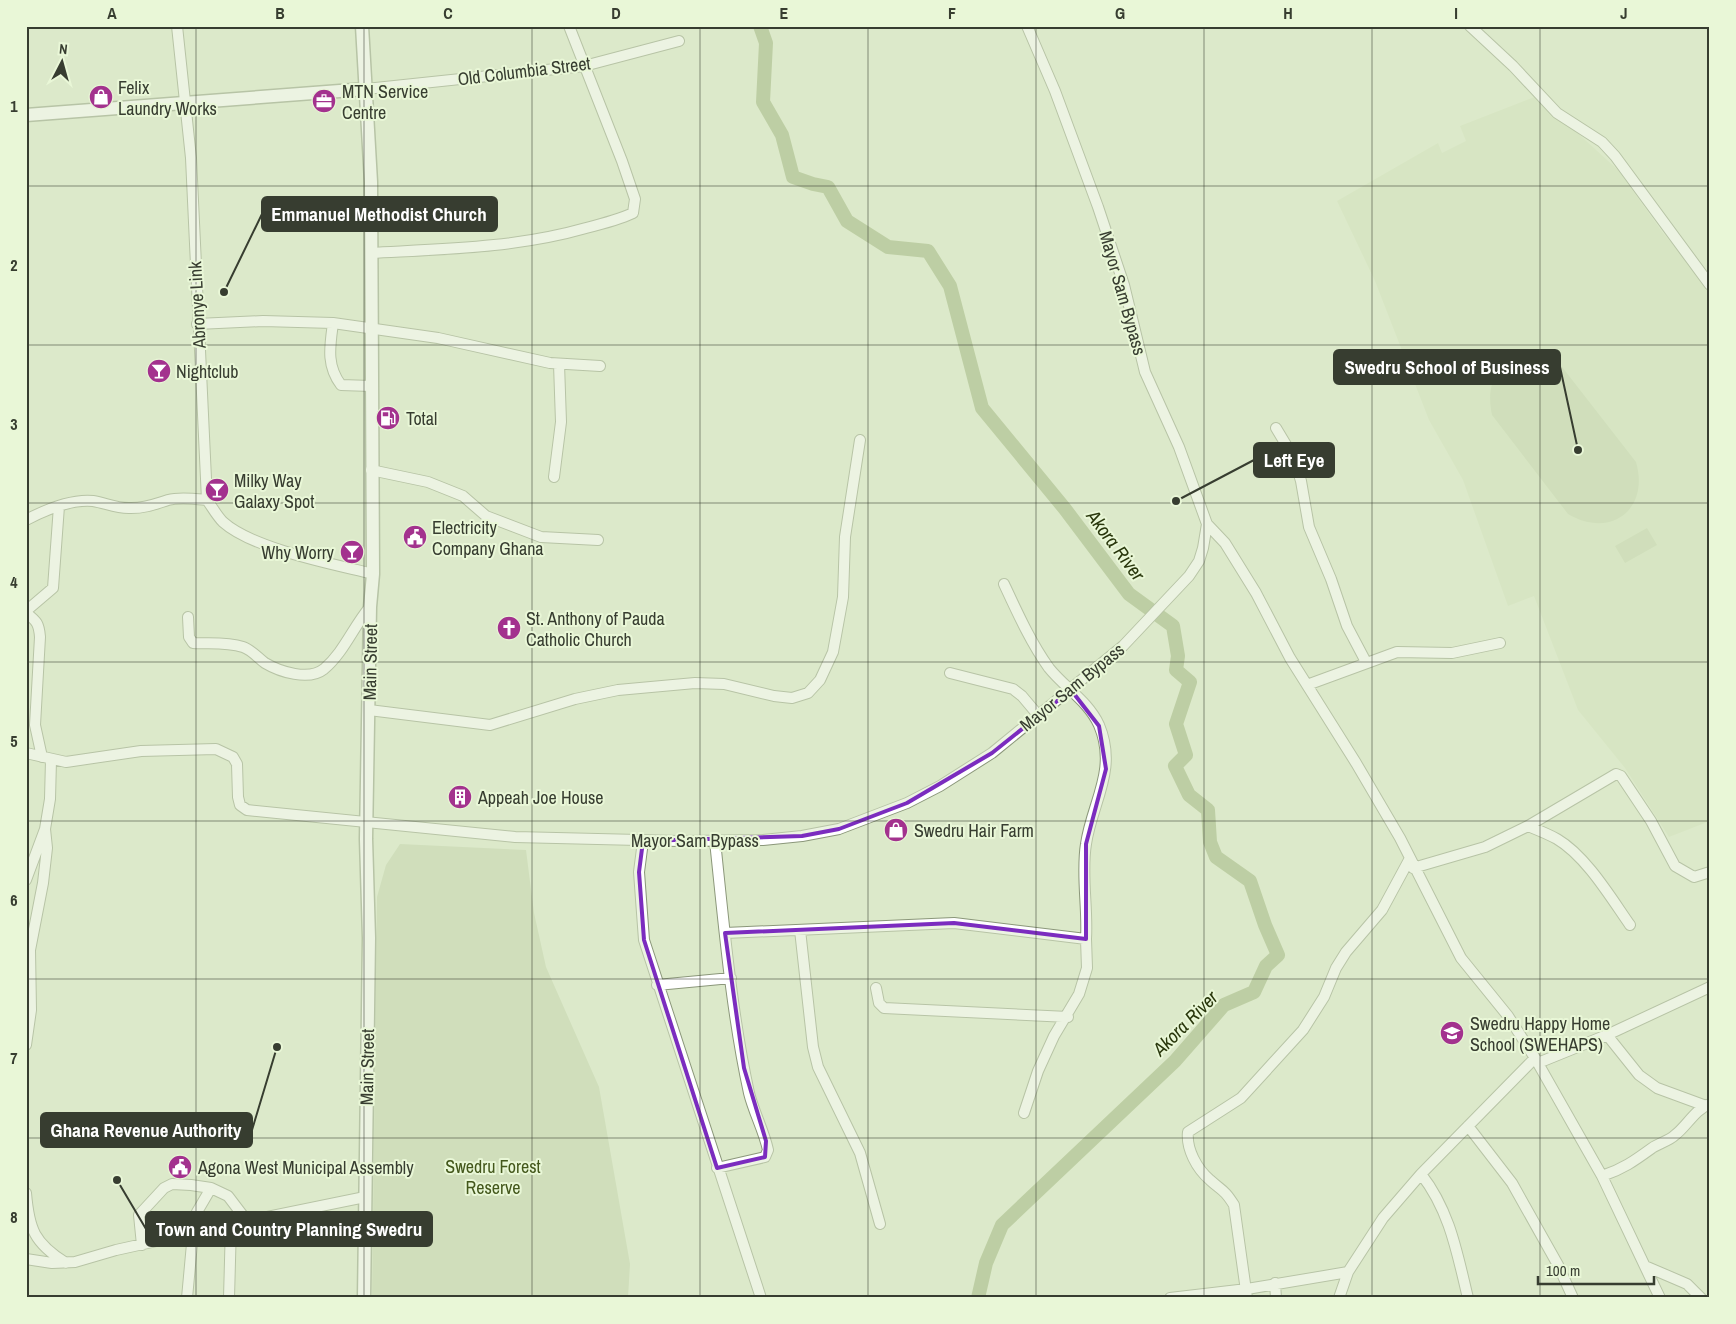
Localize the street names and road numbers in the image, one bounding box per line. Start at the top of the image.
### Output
street label: Old Columbia Street [456,50,592,92]
street label: Mayor Sam Bypass [1093,228,1153,358]
street label: Abronye Link [182,260,212,350]
street label: Main Street [357,624,383,700]
street label: Mayor Sam Bypass [1014,637,1130,737]
street label: Mayor Sam Bypass [631,828,759,853]
street label: Main Street [354,1029,380,1105]

